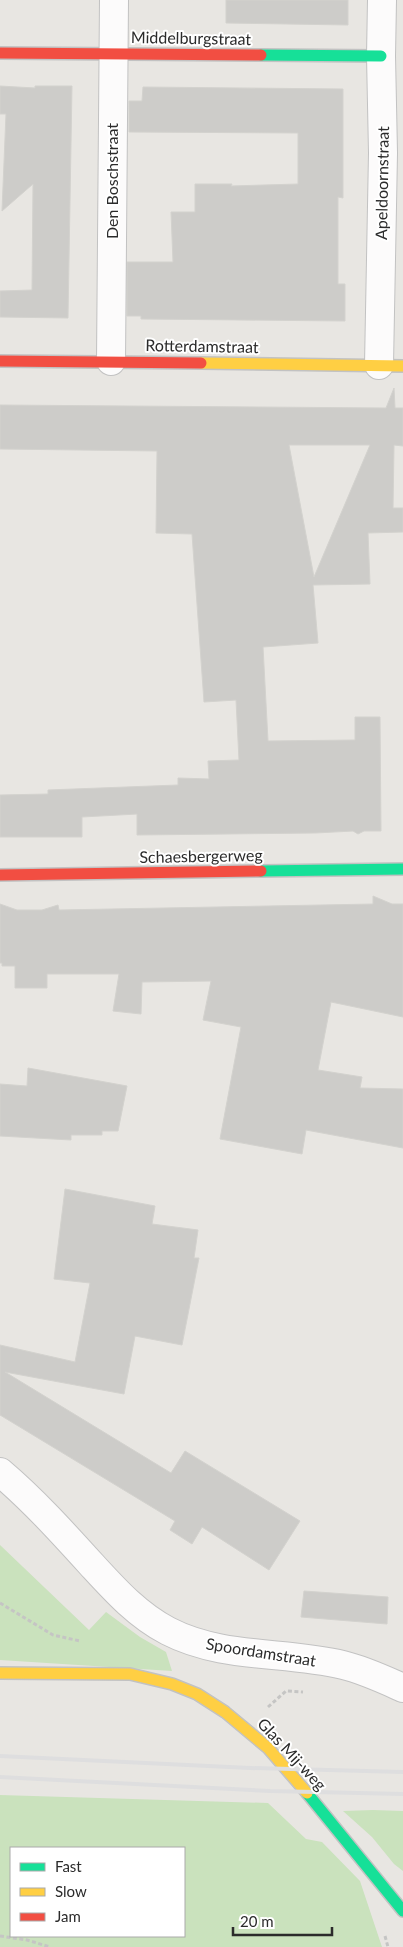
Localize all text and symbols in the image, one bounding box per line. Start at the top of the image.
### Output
street label: Middelburgstraat [131,27,252,48]
street label: Den Boschstraat [102,123,121,239]
street label: Apeldoornstraat [371,126,392,240]
street label: Rotterdamstraat [145,335,259,356]
street label: Schaesbergerweg [139,845,263,866]
street label: Spoordamstraat [205,1633,318,1670]
street label: Glas Mij-weg [254,1714,331,1794]
legend [10,1847,185,1937]
text: Fast [55,1857,82,1875]
text: Slow [55,1882,87,1900]
scale bar [233,1904,332,1936]
text: Jam [55,1907,81,1925]
text: 20 m [240,1912,274,1930]

